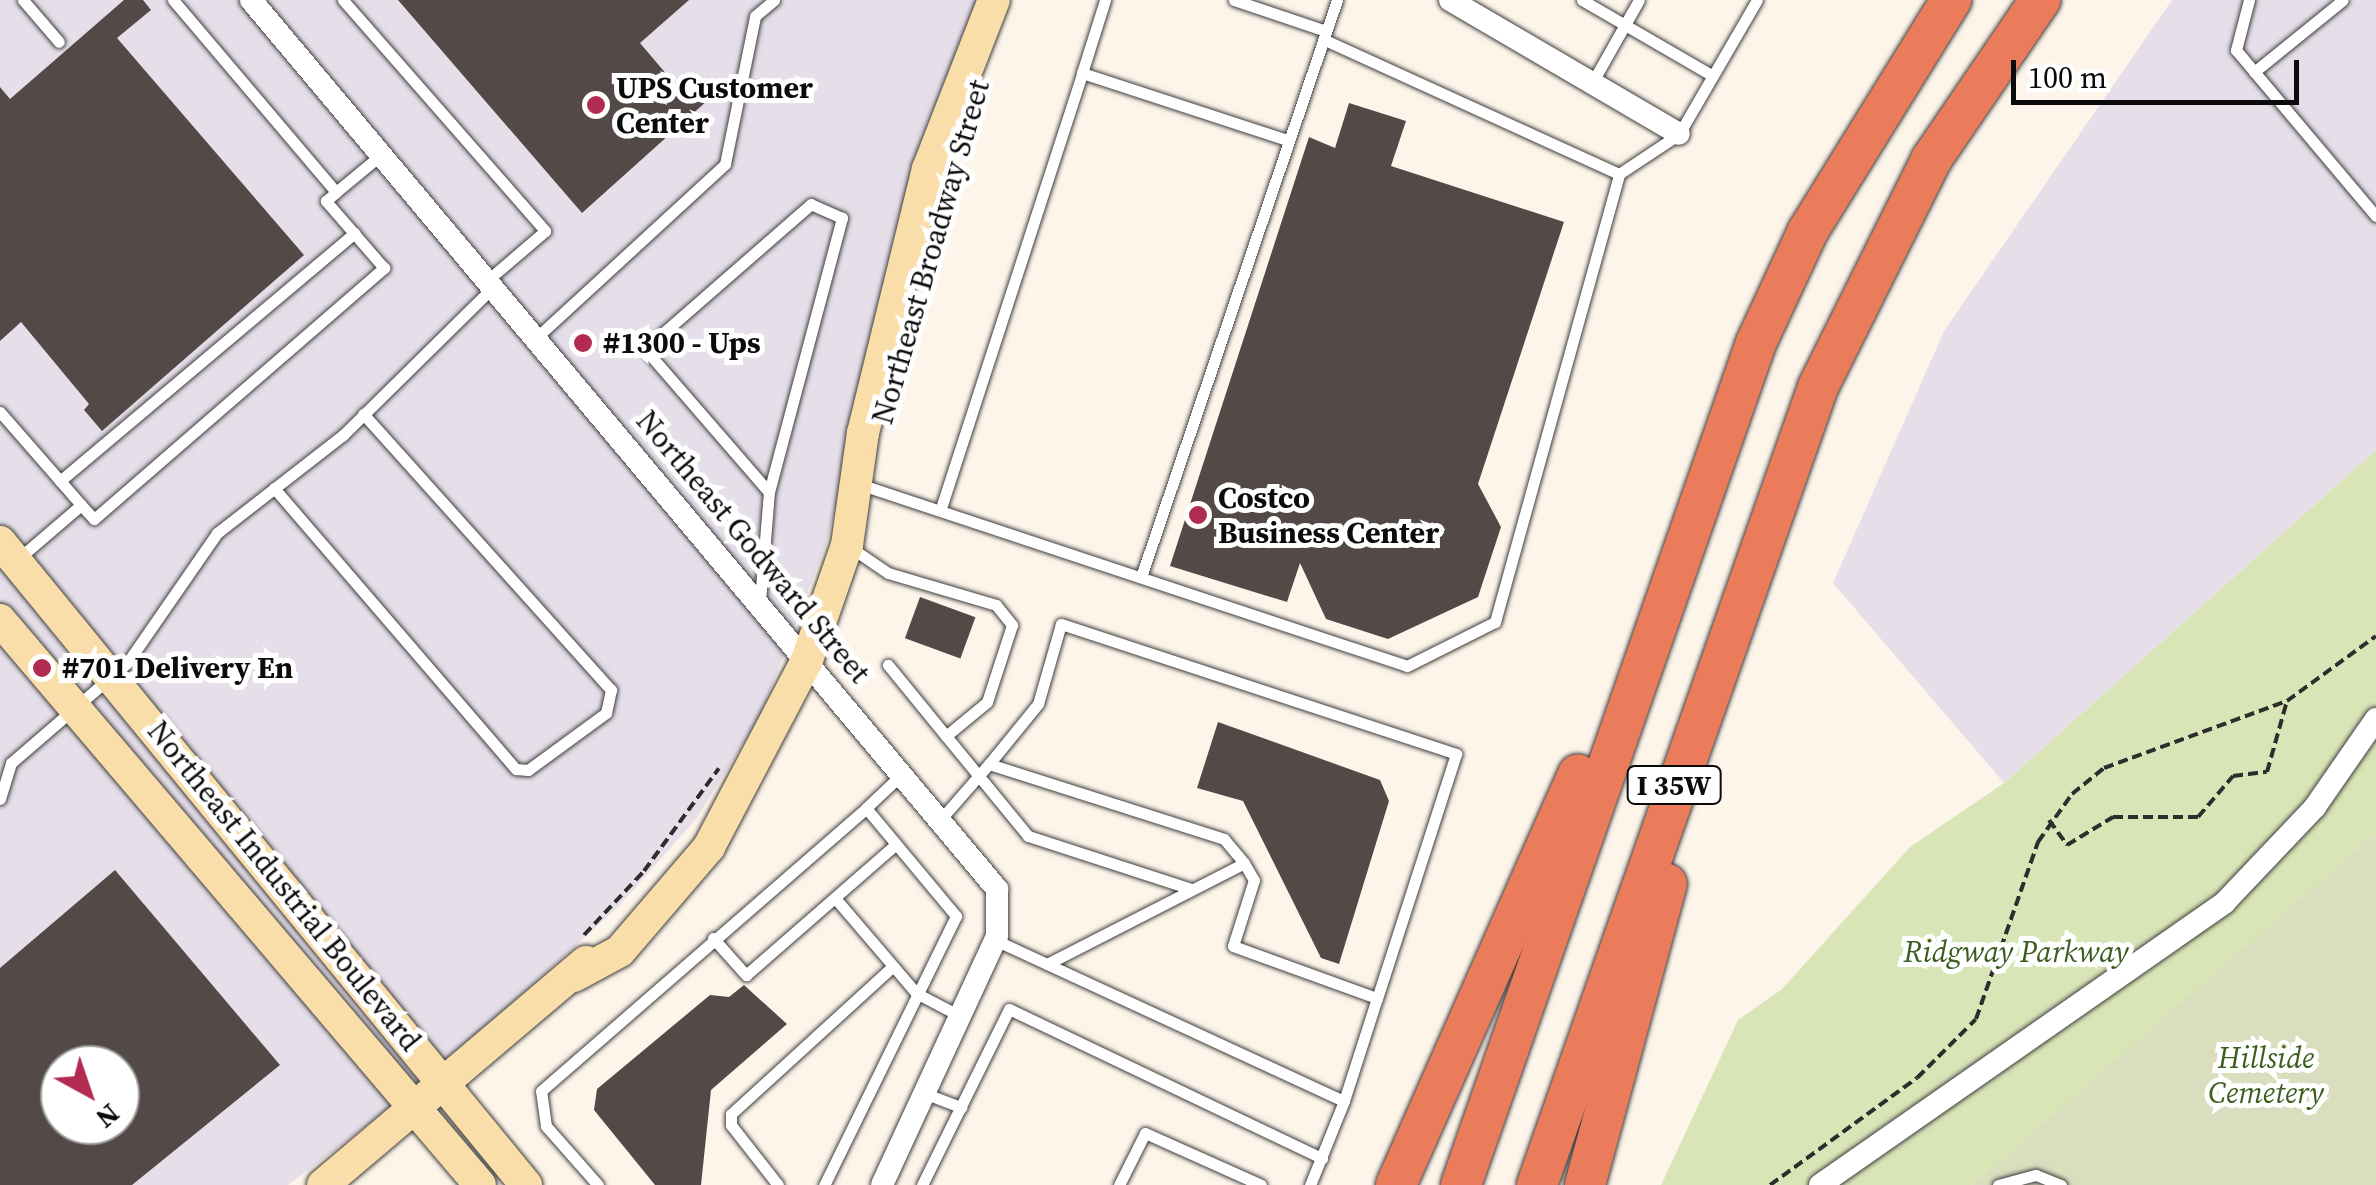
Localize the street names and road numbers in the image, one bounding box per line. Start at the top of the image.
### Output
street label: Northeast Broadway Street [865,76,997,428]
street label: Northeast Godward Street [629,404,877,690]
street label: Northeast Industrial Boulevard [140,714,428,1058]
road number: I 35W [1626,762,1722,808]

